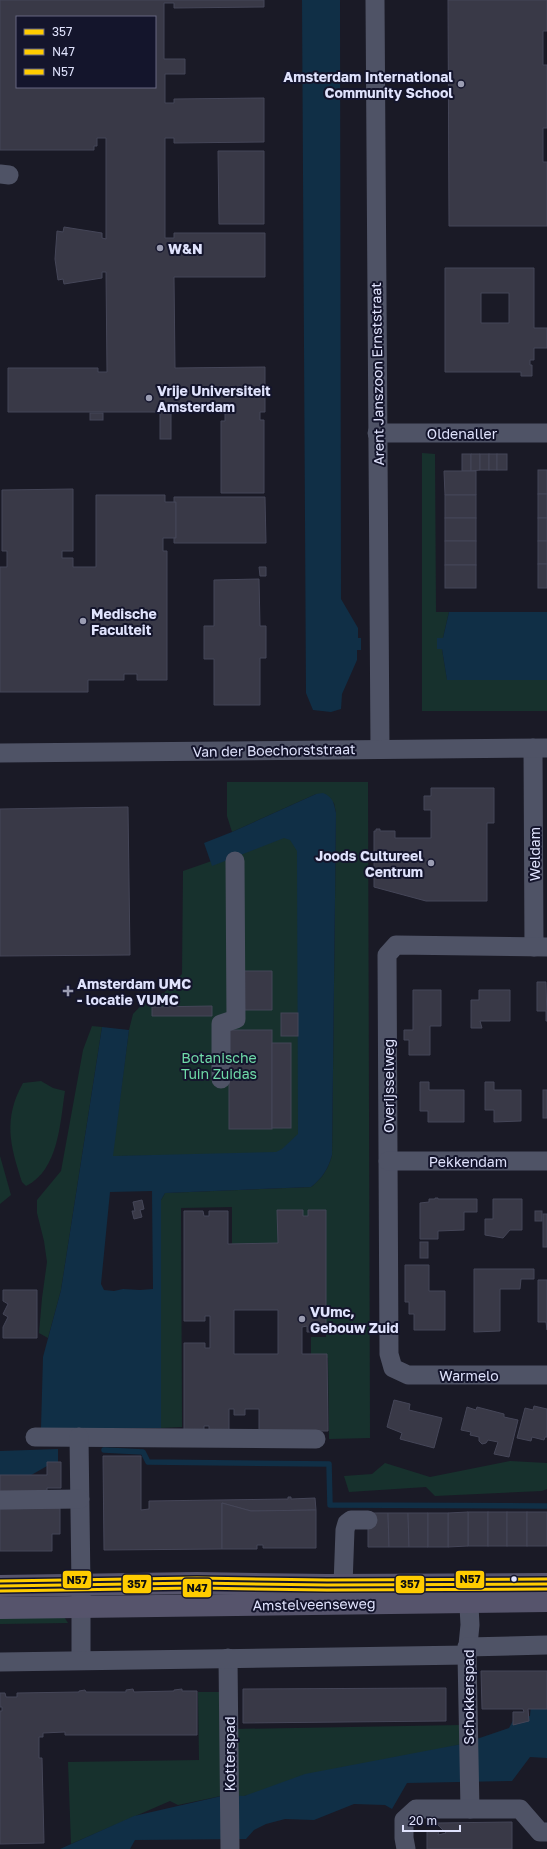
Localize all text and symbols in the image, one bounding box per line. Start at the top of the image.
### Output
legend [16,16,156,88]
text: 357 [52,24,72,39]
text: N47 [52,44,75,59]
text: N57 [52,64,74,79]
place label: Amsterdam International Community School [283,68,453,101]
marker: Amsterdam International Community School [456,79,466,89]
place label: W&N [168,240,203,257]
marker: W&N [155,243,165,253]
street label: Arent Janszoon Ernststraat [367,282,387,466]
place label: Vrije Universiteit Amsterdam [157,382,271,415]
marker: Vrije Universiteit Amsterdam [144,393,154,403]
street label: Oldenaller [427,425,498,442]
place label: Medische Faculteit [91,605,157,638]
marker: Medische Faculteit [78,616,88,626]
street label: Van der Boechorststraat [192,740,356,760]
street label: Weldam [526,827,543,881]
place label: Joods Cultureel Centrum [315,847,423,880]
marker: Joods Cultureel Centrum [426,858,436,868]
place label: Amsterdam UMC - locatie VUMC [77,975,191,1008]
marker: Amsterdam UMC - locatie VUMC [62,985,74,997]
street label: Overijsselweg [380,1039,397,1133]
park label: Botanische Tuin Zuidas [181,1049,257,1082]
street label: Pekkendam [429,1153,507,1170]
place label: VUmc, Gebouw Zuid [310,1303,399,1336]
marker: VUmc, Gebouw Zuid [297,1314,307,1324]
street label: Warmelo [439,1367,499,1384]
line badge: N57 [62,1570,92,1589]
line badge: N57 [455,1570,485,1589]
text: N57 [459,1572,481,1585]
text: N57 [66,1573,88,1586]
line badge: 357 [122,1574,152,1594]
unlabelled marker [509,1574,519,1584]
line badge: 357 [395,1575,425,1594]
text: 357 [127,1577,147,1590]
text: 357 [400,1577,420,1590]
line badge: N47 [182,1578,212,1598]
text: N47 [186,1581,208,1594]
street label: Amstelveenseweg [252,1594,376,1614]
street label: Schokkerspad [460,1649,477,1745]
street label: Kotterspad [221,1717,238,1791]
scale bar [403,1807,460,1833]
text: 20 m [409,1813,437,1828]

